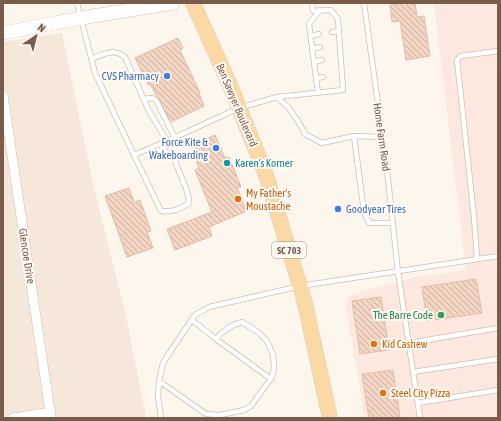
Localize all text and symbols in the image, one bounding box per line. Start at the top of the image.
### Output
north arrow [16,16,56,56]
text: N [36,21,48,35]
street label: Ben Sawyer Boulevard [214,62,260,148]
place label: CVS Pharmacy [102,70,159,82]
marker: CVS Pharmacy [162,71,172,81]
street label: Home Farm Road [371,102,393,172]
place label: Force Kite & Wakeboarding [149,136,208,161]
marker: Force Kite & Wakeboarding [211,143,221,153]
place label: Karen's Korner [235,157,294,169]
marker: Karen's Korner [222,158,232,168]
place label: My Father's Moustache [246,187,291,212]
marker: My Father's Moustache [233,194,243,204]
place label: Goodyear Tires [346,203,406,215]
marker: Goodyear Tires [333,204,343,214]
street label: Glencoe Drive [17,227,37,285]
road number: SC 703 [272,242,306,258]
place label: The Barre Code [373,309,433,321]
marker: The Barre Code [436,310,446,320]
place label: Kid Cashew [382,338,428,350]
marker: Kid Cashew [369,339,379,349]
place label: Steel City Pizza [391,387,450,399]
marker: Steel City Pizza [378,388,388,398]

